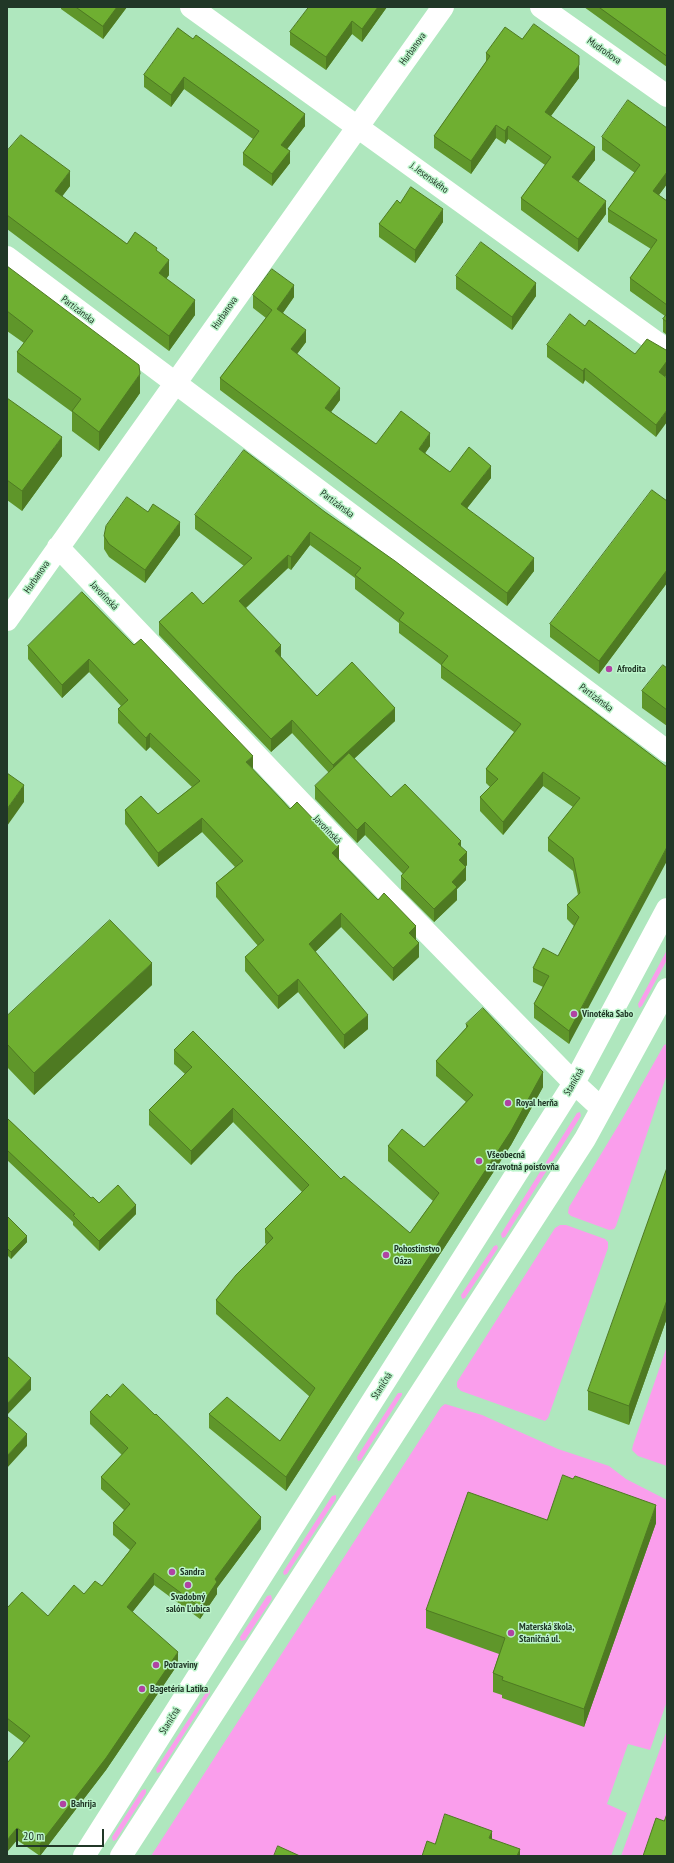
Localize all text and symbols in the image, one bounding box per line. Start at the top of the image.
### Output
street label: Hurbanova [397,30,429,68]
street label: Mudroňova [585,35,623,67]
street label: J. Jesenského [407,160,451,196]
street label: Partizánska [59,293,97,327]
street label: Hurbanova [209,294,241,332]
street label: Partizánska [318,487,356,521]
street label: Hurbanova [21,558,53,596]
street label: Javorinská [87,579,121,613]
place label: Afrodita [617,663,646,675]
marker: Afrodita [604,664,614,674]
street label: Partizánska [577,681,615,715]
street label: Javorinská [310,813,344,847]
place label: Vinotéka Sabo [582,1008,633,1020]
marker: Vinotéka Sabo [569,1009,579,1019]
street label: Staničná [561,1066,587,1098]
place label: Royal herňa [516,1097,558,1109]
marker: Royal herňa [503,1098,513,1108]
place label: Všeobecná zdravotná poisťovňa [487,1149,559,1172]
marker: Všeobecná zdravotná poisťovňa [474,1156,484,1166]
place label: Pohostinstvo Oáza [394,1243,440,1266]
marker: Pohostinstvo Oáza [381,1250,391,1260]
street label: Staničná [369,1370,395,1402]
place label: Sandra [180,1566,205,1578]
marker: Sandra [167,1567,177,1577]
marker: Svadobný salón Ľubica [183,1580,193,1590]
place label: Svadobný salón Ľubica [166,1591,210,1614]
place label: Materská škola, Staničná ul. [519,1621,574,1644]
marker: Materská škola, Staničná ul. [506,1628,516,1638]
place label: Potraviny [164,1659,198,1671]
marker: Potraviny [151,1660,161,1670]
place label: Bagetéria Latika [150,1683,208,1695]
marker: Bagetéria Latika [137,1684,147,1694]
street label: Staničná [157,1705,183,1737]
place label: Bahrija [71,1798,96,1810]
marker: Bahrija [58,1799,68,1809]
scale bar [18,1821,106,1847]
text: 20 m [23,1828,44,1843]

